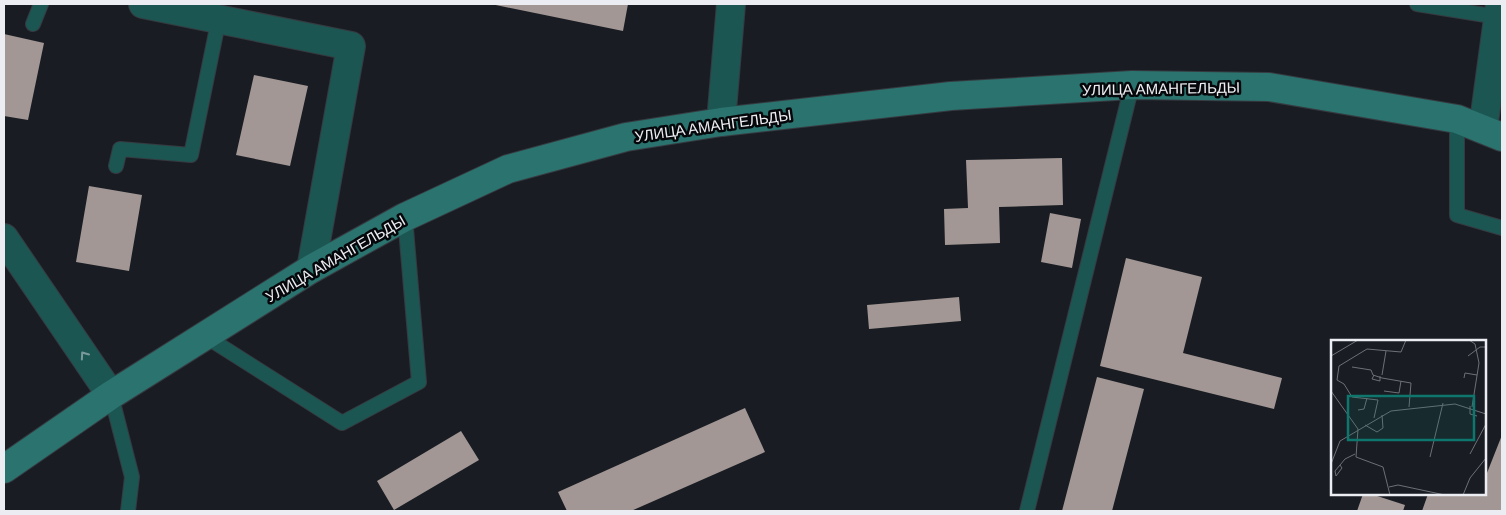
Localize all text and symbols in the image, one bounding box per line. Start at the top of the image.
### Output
street label: УЛИЦА АМАНГЕЛЬДЫ [1082,78,1240,98]
street label: УЛИЦА АМАНГЕЛЬДЫ [634,105,792,145]
street label: УЛИЦА АМАНГЕЛЬДЫ [262,211,408,305]
inset map [1331,340,1486,495]
one-way arrow [81,351,90,360]

